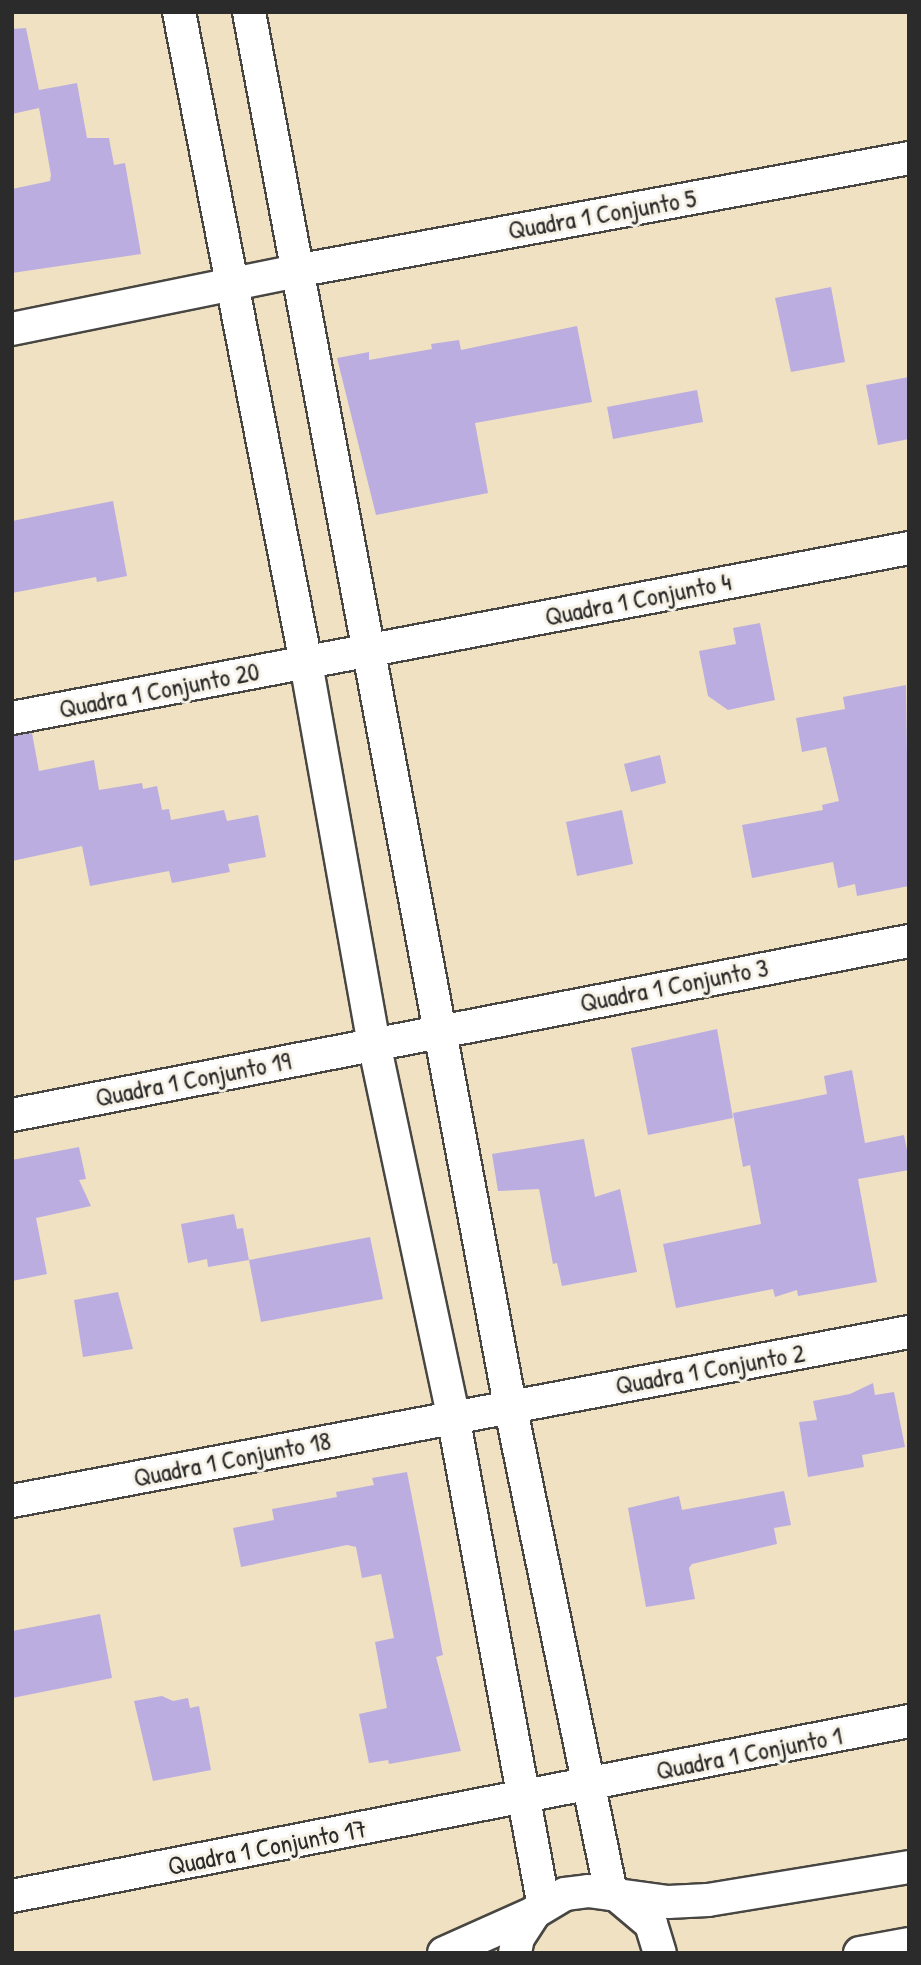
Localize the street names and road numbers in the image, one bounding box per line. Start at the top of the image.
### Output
street label: Quadra 1 Conjunto 5 [505,182,699,246]
street label: Quadra 1 Conjunto 4 [542,566,734,632]
street label: Quadra 1 Conjunto 20 [56,655,262,725]
street label: Quadra 1 Conjunto 3 [577,951,771,1019]
street label: Quadra 1 Conjunto 19 [93,1045,293,1113]
street label: Quadra 1 Conjunto 2 [613,1337,807,1401]
street label: Quadra 1 Conjunto 18 [131,1425,333,1493]
street label: Quadra 1 Conjunto 1 [653,1720,845,1786]
street label: Quadra 1 Conjunto 17 [165,1812,369,1882]

